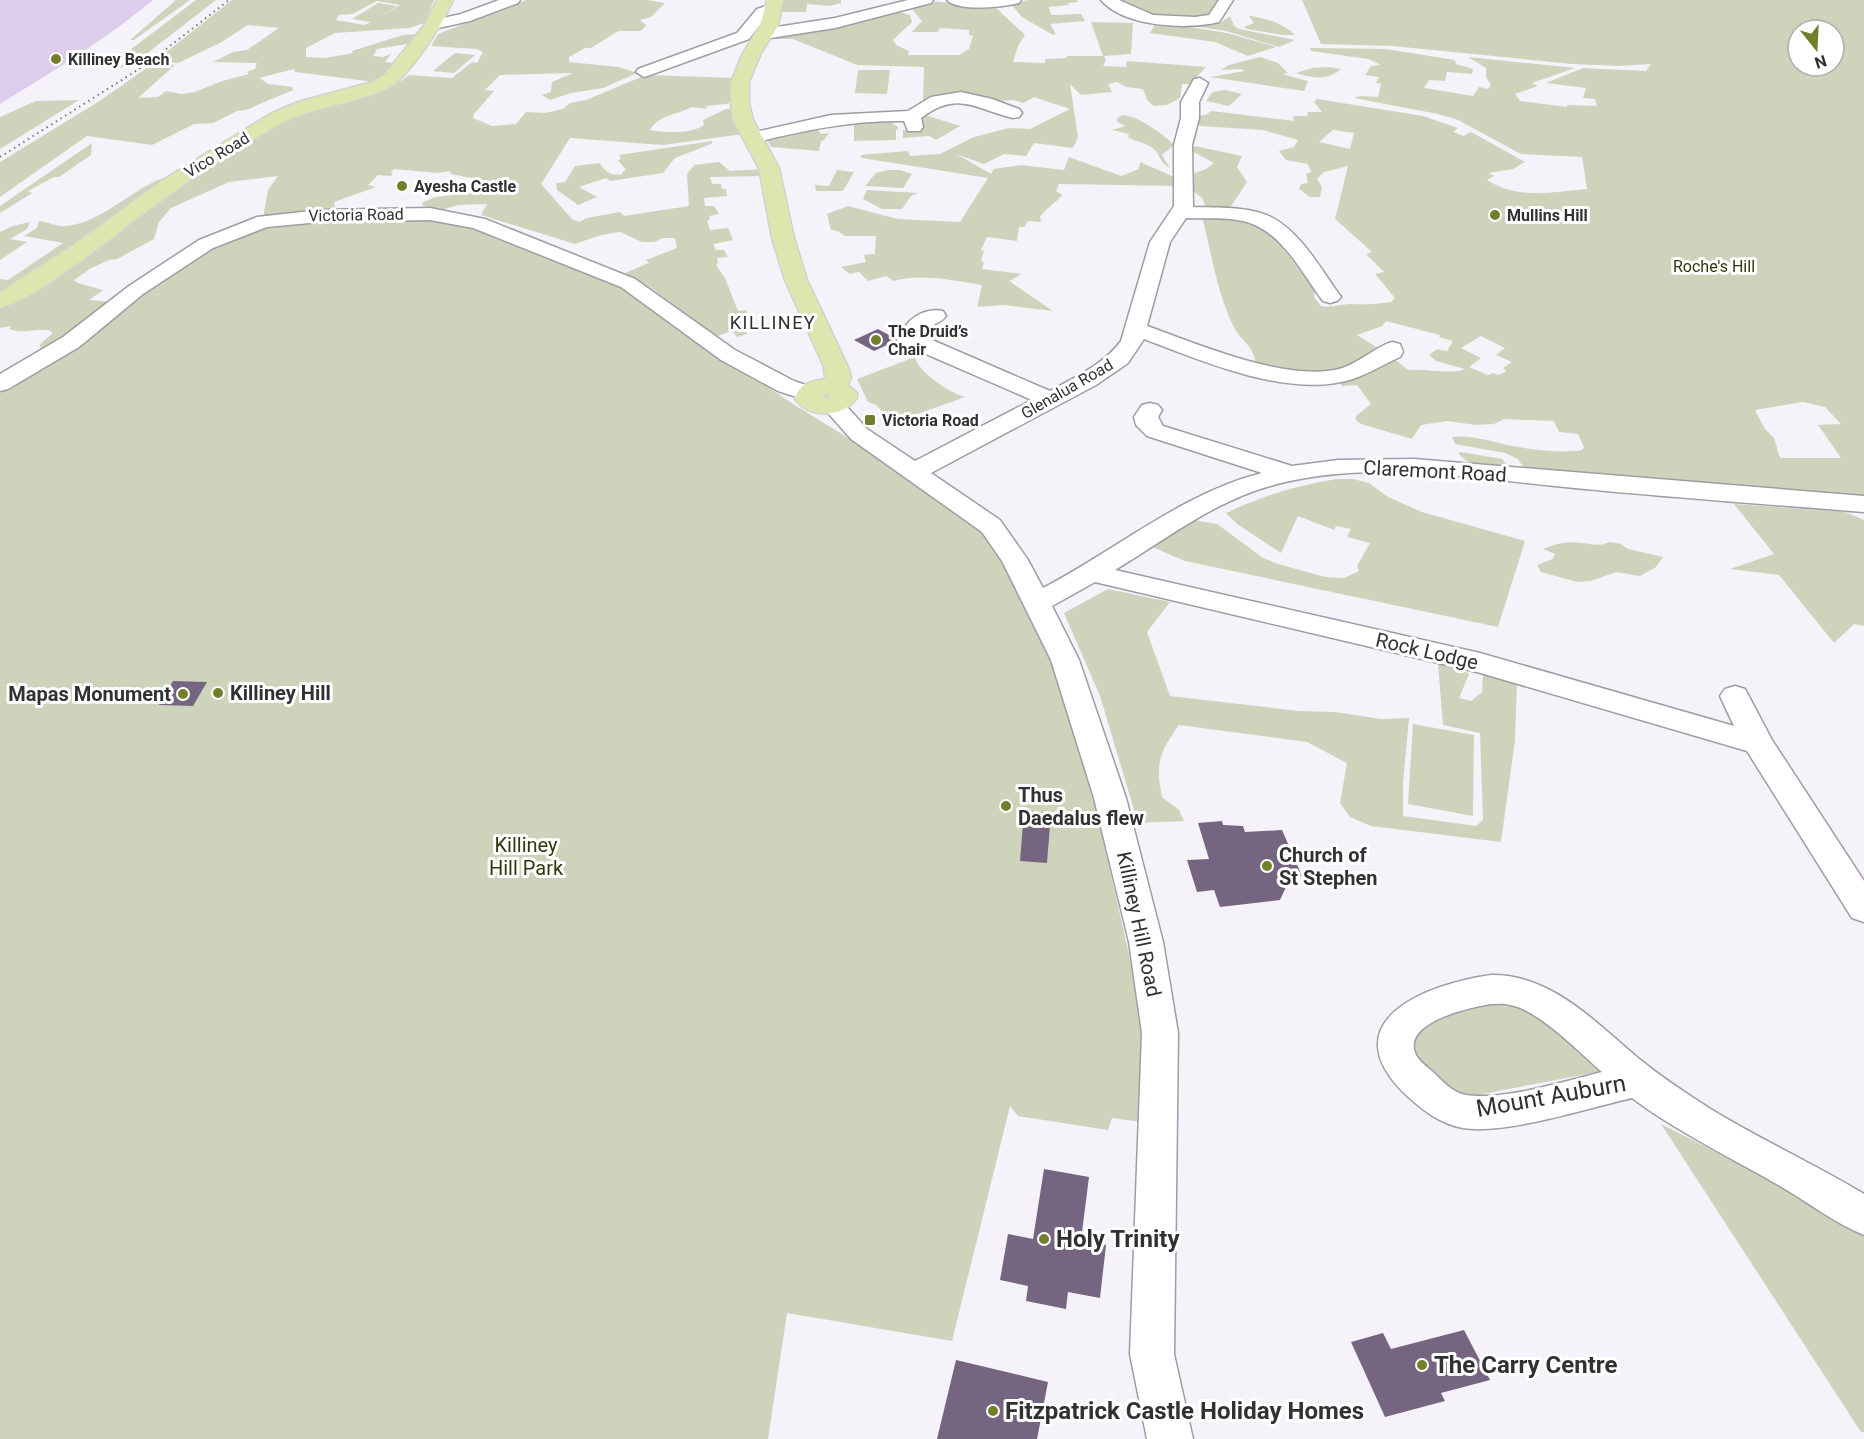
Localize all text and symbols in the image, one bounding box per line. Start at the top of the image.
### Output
north arrow [1786,18,1846,78]
place label: Killiney Beach [68,50,169,69]
text: N [1812,51,1829,73]
marker: Killiney Beach [49,52,63,66]
street label: Vico Road [181,128,253,182]
place label: Ayesha Castle [414,177,517,196]
marker: Ayesha Castle [395,179,409,193]
street label: Victoria Road [308,205,404,225]
place label: Mullins Hill [1507,206,1588,225]
marker: Mullins Hill [1488,208,1502,222]
park label: Roche's Hill [1673,257,1755,276]
district label: KILLINEY [730,312,816,333]
place label: The Druid’s Chair [888,322,968,359]
marker: The Druid’s Chair [869,333,883,347]
street label: Glenalua Road [1018,355,1116,423]
place label: Victoria Road [882,411,979,430]
marker: Victoria Road [863,413,877,427]
street label: Claremont Road [1363,455,1507,487]
street label: Rock Lodge [1373,628,1481,674]
place label: Killiney Hill [230,681,331,705]
place label: Mapas Monument [8,682,171,706]
marker: Killiney Hill [211,686,225,700]
marker: Mapas Monument [176,687,190,701]
place label: Thus Daedalus flew [1018,783,1144,830]
marker: Thus Daedalus flew [999,799,1013,813]
park label: Killiney Hill Park [489,833,564,880]
place label: Church of St Stephen [1279,843,1377,890]
street label: Killiney Hill Road [1112,849,1166,999]
marker: Church of St Stephen [1260,859,1274,873]
street label: Mount Auburn [1474,1069,1628,1123]
place label: Holy Trinity [1056,1225,1180,1253]
marker: Holy Trinity [1037,1232,1051,1246]
place label: The Carry Centre [1434,1351,1617,1379]
marker: The Carry Centre [1415,1358,1429,1372]
place label: Fitzpatrick Castle Holiday Homes [1005,1397,1364,1425]
marker: Fitzpatrick Castle Holiday Homes [986,1404,1000,1418]

